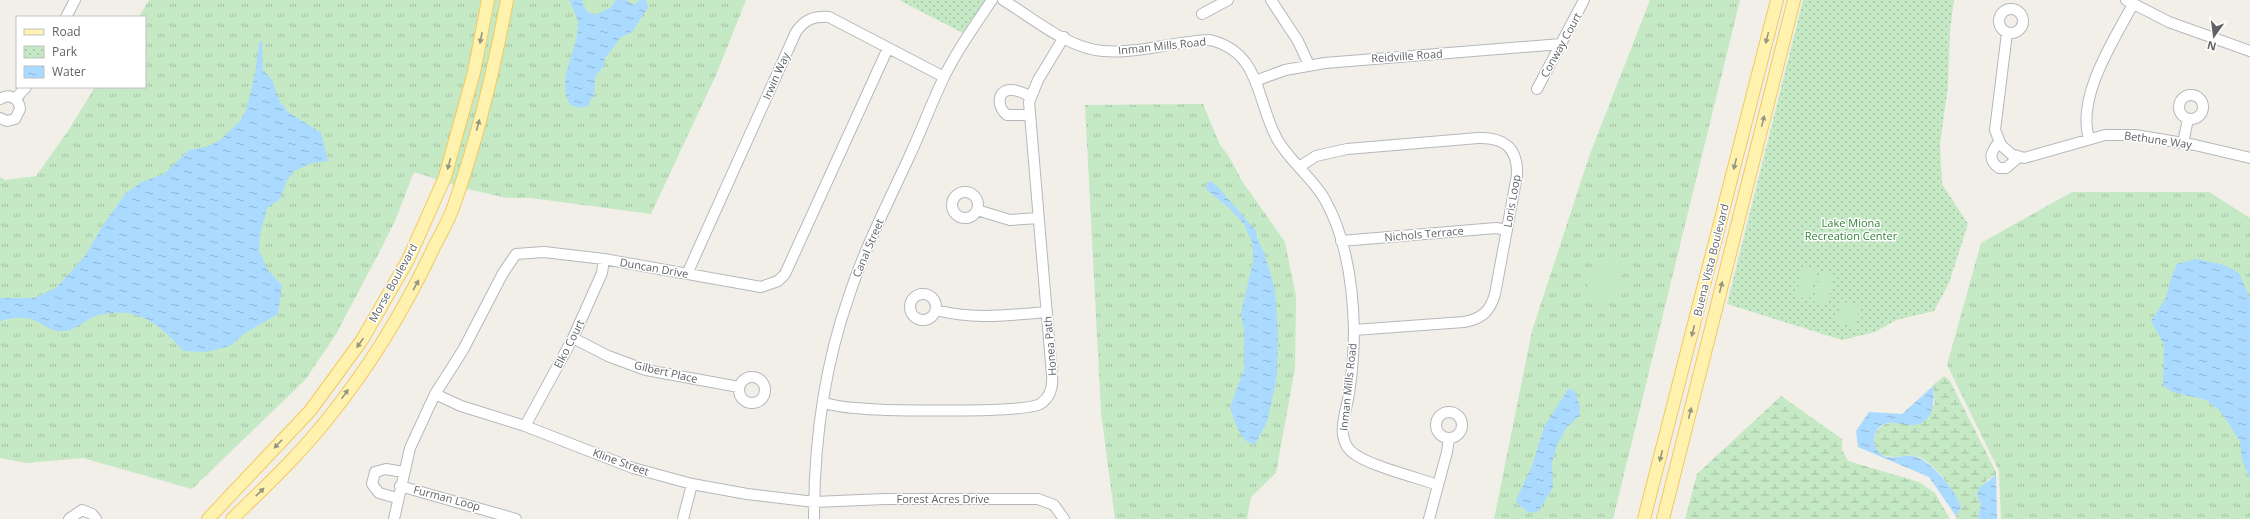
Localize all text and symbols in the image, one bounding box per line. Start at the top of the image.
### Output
street label: Conway Court [1537,10,1585,80]
legend [16,16,146,88]
north arrow [2194,16,2234,56]
text: Road [52,23,81,40]
one-way arrow [477,32,483,44]
one-way arrow [1764,32,1770,44]
street label: Inman Mills Road [1117,33,1207,58]
text: N [2205,38,2218,55]
text: Park [52,43,78,60]
street label: Reidville Road [1371,46,1443,65]
street label: Irwin Way [758,49,793,102]
text: Water [52,63,86,80]
one-way arrow [1761,114,1767,127]
one-way arrow [475,119,481,131]
street label: Bethune Way [2123,127,2193,152]
one-way arrow [446,158,452,170]
one-way arrow [1732,158,1738,170]
street label: Loris Loop [1499,173,1524,229]
street label: Buena Vista Boulevard [1689,202,1732,318]
park label: Lake Miona Recreation Center [1805,215,1898,243]
street label: Canal Street [848,216,887,279]
street label: Nichols Terrace [1384,223,1464,244]
street label: Morse Boulevard [365,241,420,325]
street label: Duncan Drive [619,254,690,281]
one-way arrow [412,279,419,291]
one-way arrow [1719,281,1725,293]
street label: Honea Path [1039,315,1060,377]
street label: Elko Court [550,317,587,371]
one-way arrow [1689,324,1695,337]
one-way arrow [356,337,364,348]
street label: Inman Mills Road [1335,342,1360,432]
street label: Gilbert Place [633,357,699,386]
one-way arrow [341,389,349,399]
one-way arrow [1687,407,1693,419]
one-way arrow [274,439,283,449]
street label: Kline Street [591,444,651,479]
one-way arrow [1657,450,1663,463]
street label: Furman Loop [412,481,482,514]
one-way arrow [255,487,265,497]
street label: Forest Acres Drive [897,491,989,506]

